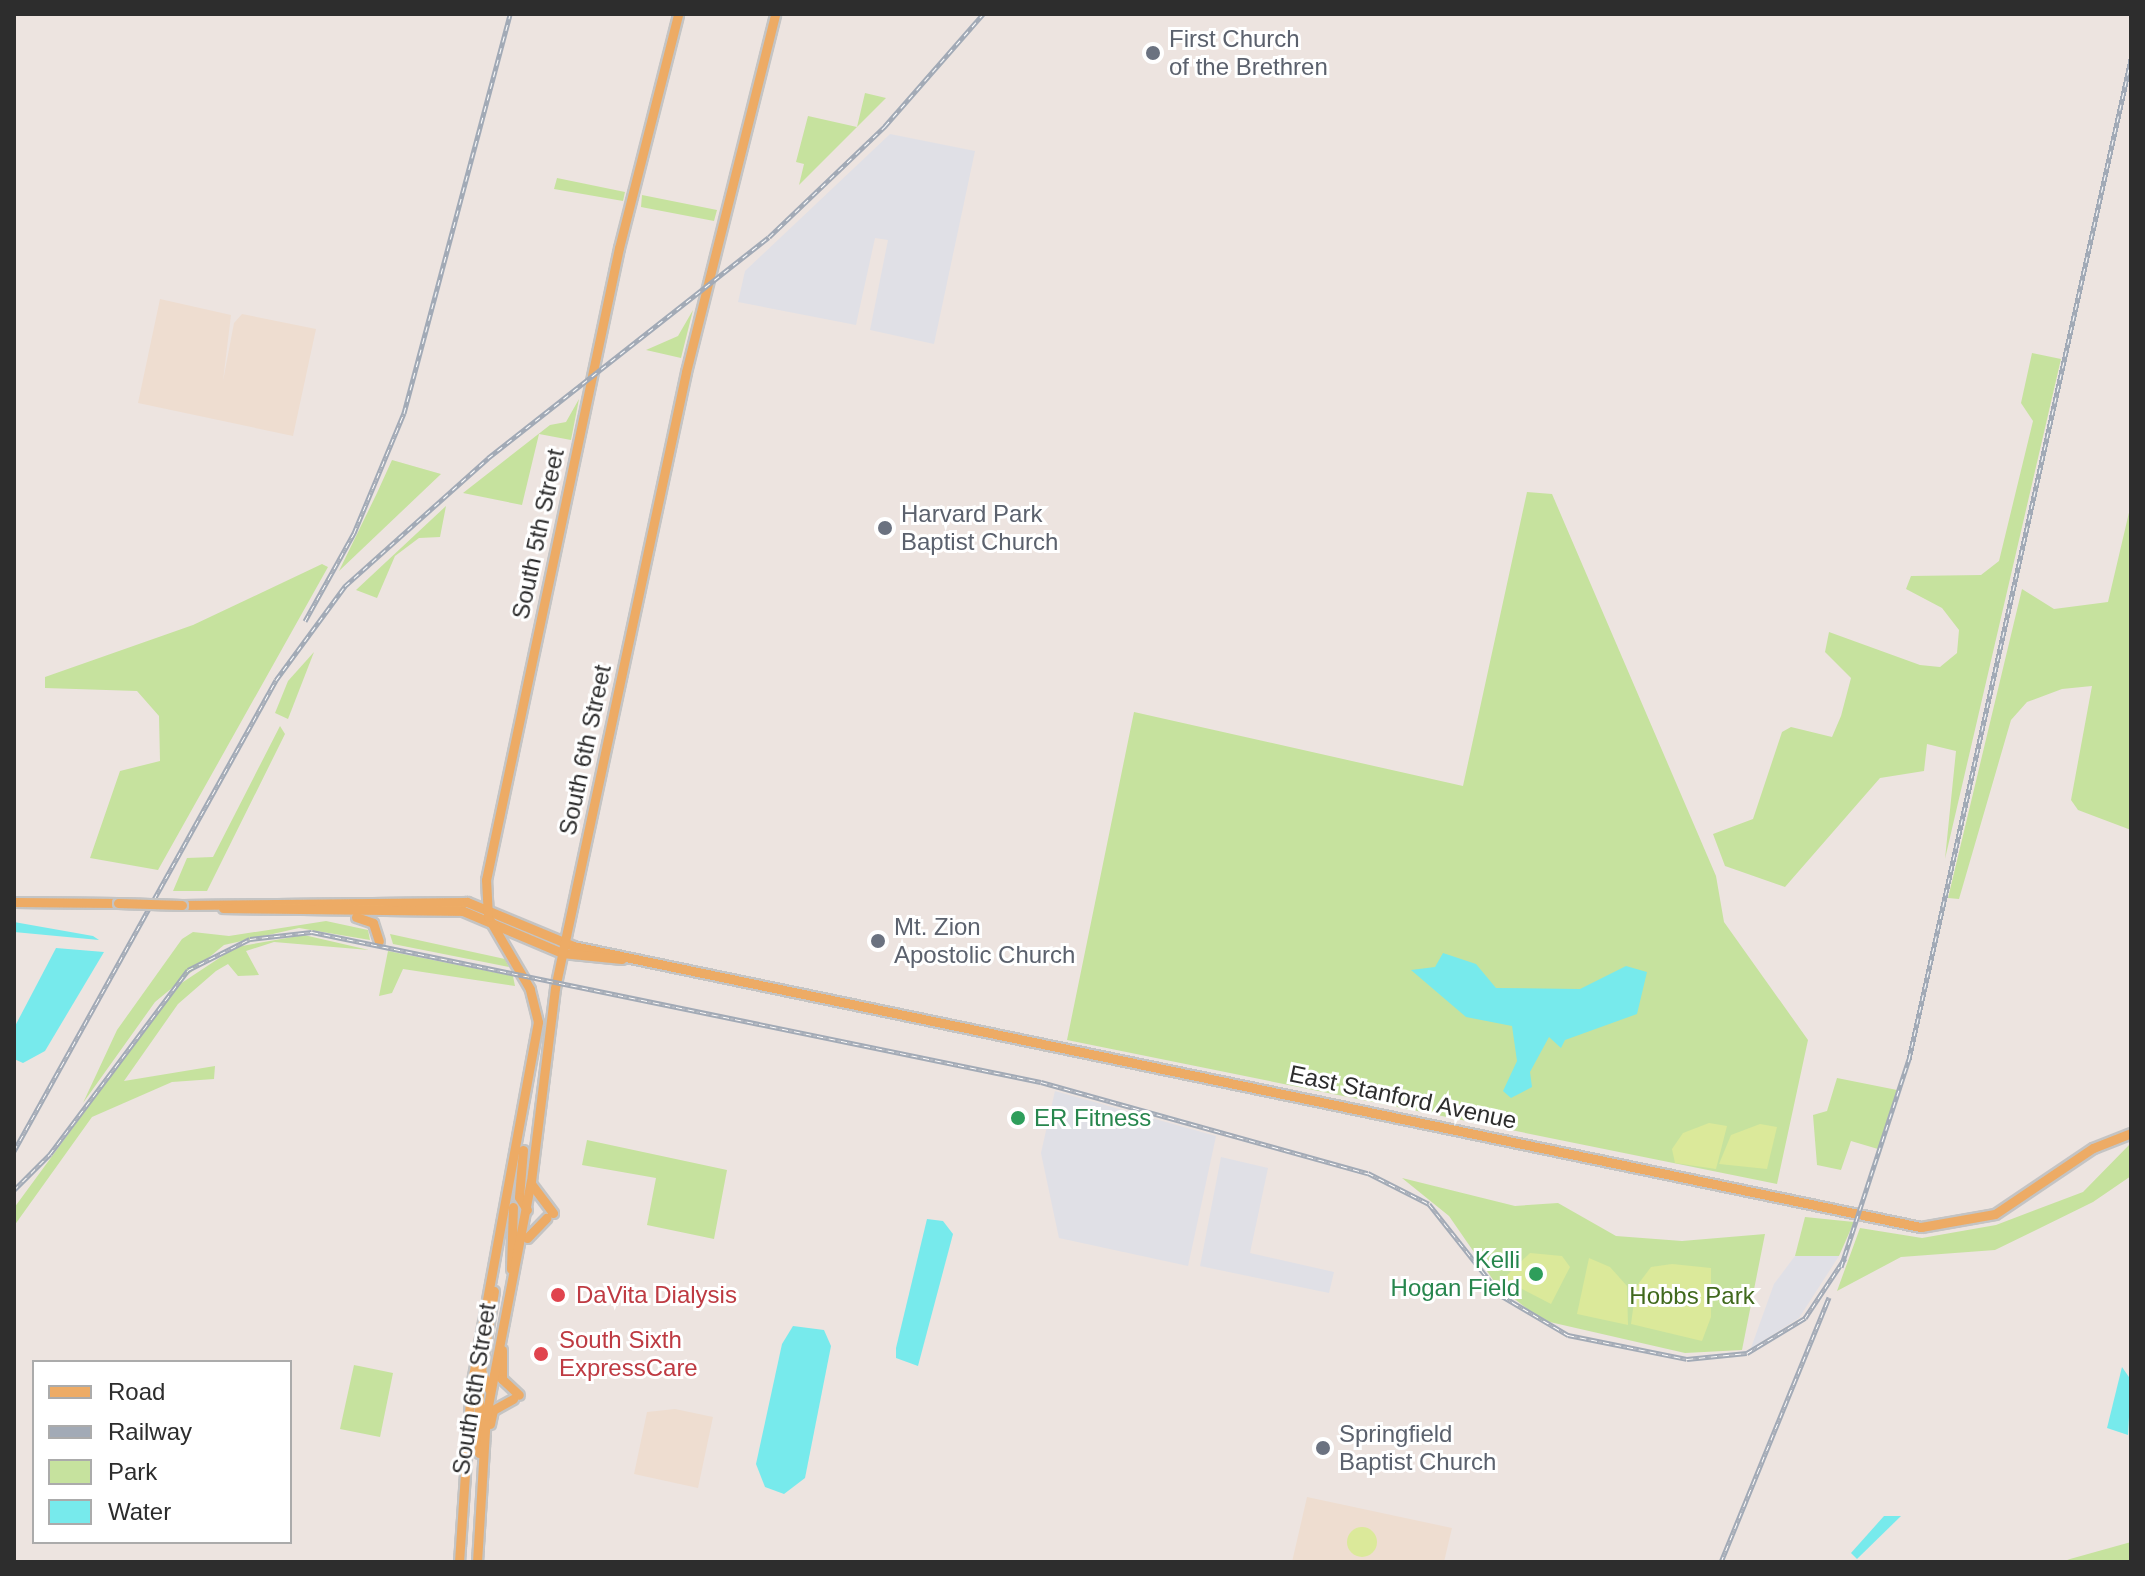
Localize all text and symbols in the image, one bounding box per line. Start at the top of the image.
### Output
place label: First Church of the Brethren [1169,25,1328,81]
marker: First Church of the Brethren [1144,44,1162,62]
street label: South 5th Street [506,446,570,622]
place label: Harvard Park Baptist Church [901,500,1058,556]
marker: Harvard Park Baptist Church [876,519,894,537]
street label: South 6th Street [553,662,617,838]
place label: Mt. Zion Apostolic Church [894,913,1075,969]
marker: Mt. Zion Apostolic Church [869,932,887,950]
street label: East Stanford Avenue [1286,1059,1520,1135]
place label: ER Fitness [1034,1104,1151,1132]
marker: ER Fitness [1009,1109,1027,1127]
place label: Kelli Hogan Field [1391,1246,1520,1302]
marker: Kelli Hogan Field [1527,1265,1545,1283]
place label: DaVita Dialysis [576,1281,737,1309]
park label: Hobbs Park [1629,1282,1755,1310]
marker: DaVita Dialysis [547,1284,569,1306]
street label: South 6th Street [446,1301,502,1477]
place label: South Sixth ExpressCare [559,1326,698,1382]
marker: South Sixth ExpressCare [530,1343,552,1365]
legend [32,1360,292,1544]
text: Road [108,1378,165,1405]
text: Railway [108,1418,192,1445]
place label: Springfield Baptist Church [1339,1420,1496,1476]
marker: Springfield Baptist Church [1314,1439,1332,1457]
text: Park [108,1458,157,1485]
text: Water [108,1498,171,1525]

